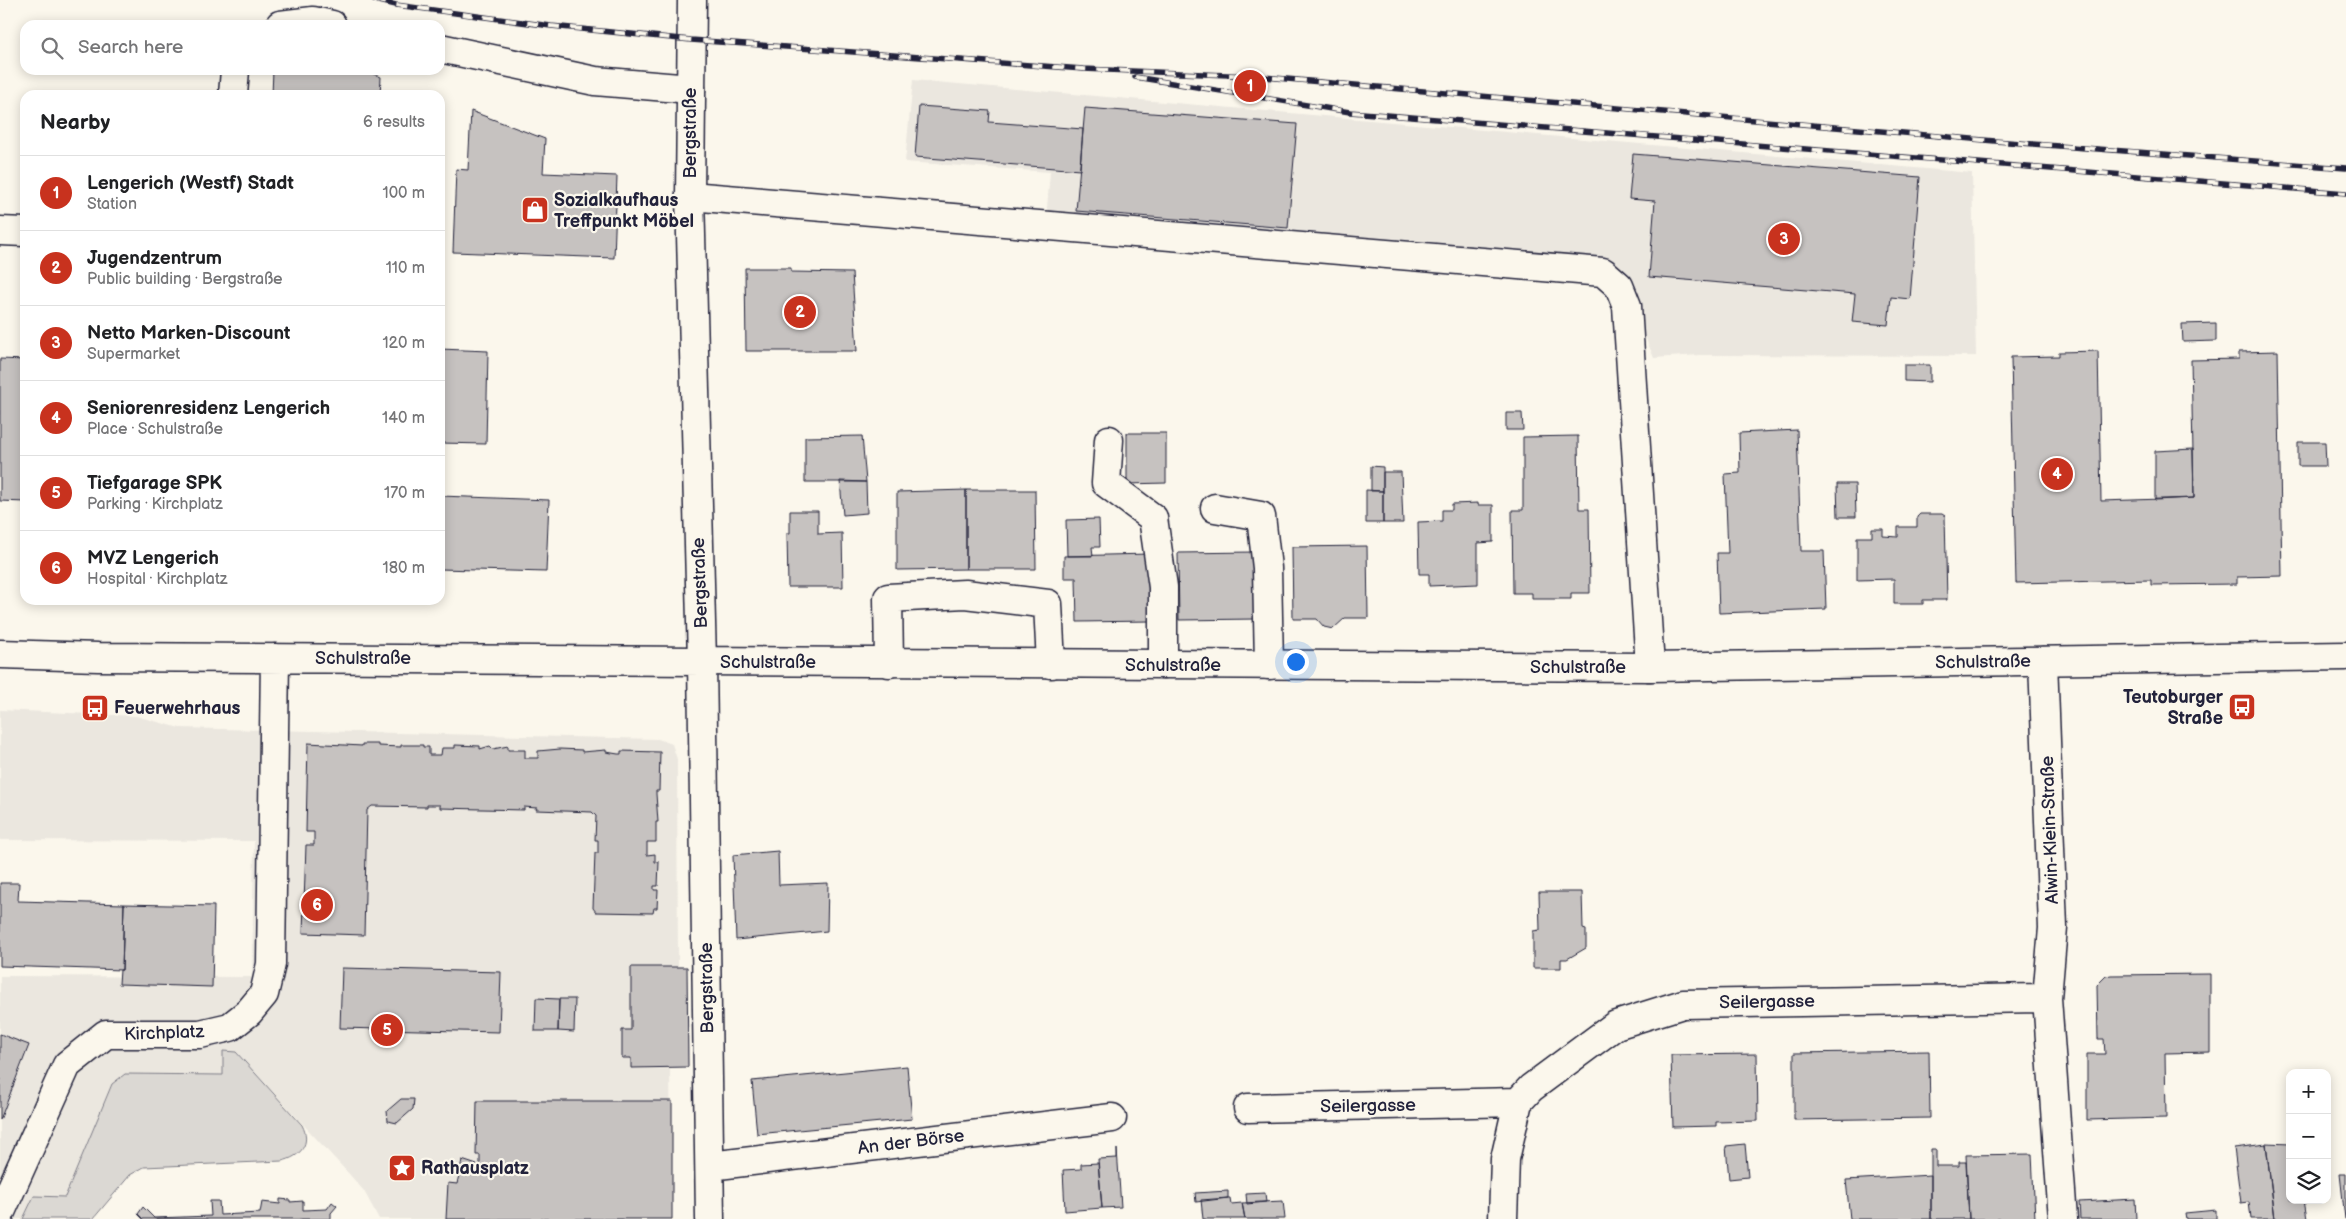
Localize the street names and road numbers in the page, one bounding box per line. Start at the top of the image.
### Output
street label: Bergstraße [680,87,701,179]
street label: Bergstraße [688,537,712,629]
street label: Schulstraße [315,648,411,669]
street label: Schulstraße [1935,651,2031,673]
street label: Schulstraße [720,652,816,673]
street label: Schulstraße [1125,655,1221,676]
street label: Schulstraße [1530,657,1626,678]
street label: Alwin-Klein-Straße [2037,755,2063,905]
street label: Bergstraße [696,942,718,1034]
street label: Seilergasse [1719,991,1815,1013]
street label: Kirchplatz [124,1021,205,1045]
street label: Seilergasse [1320,1095,1416,1117]
street label: An der Börse [857,1125,966,1159]

